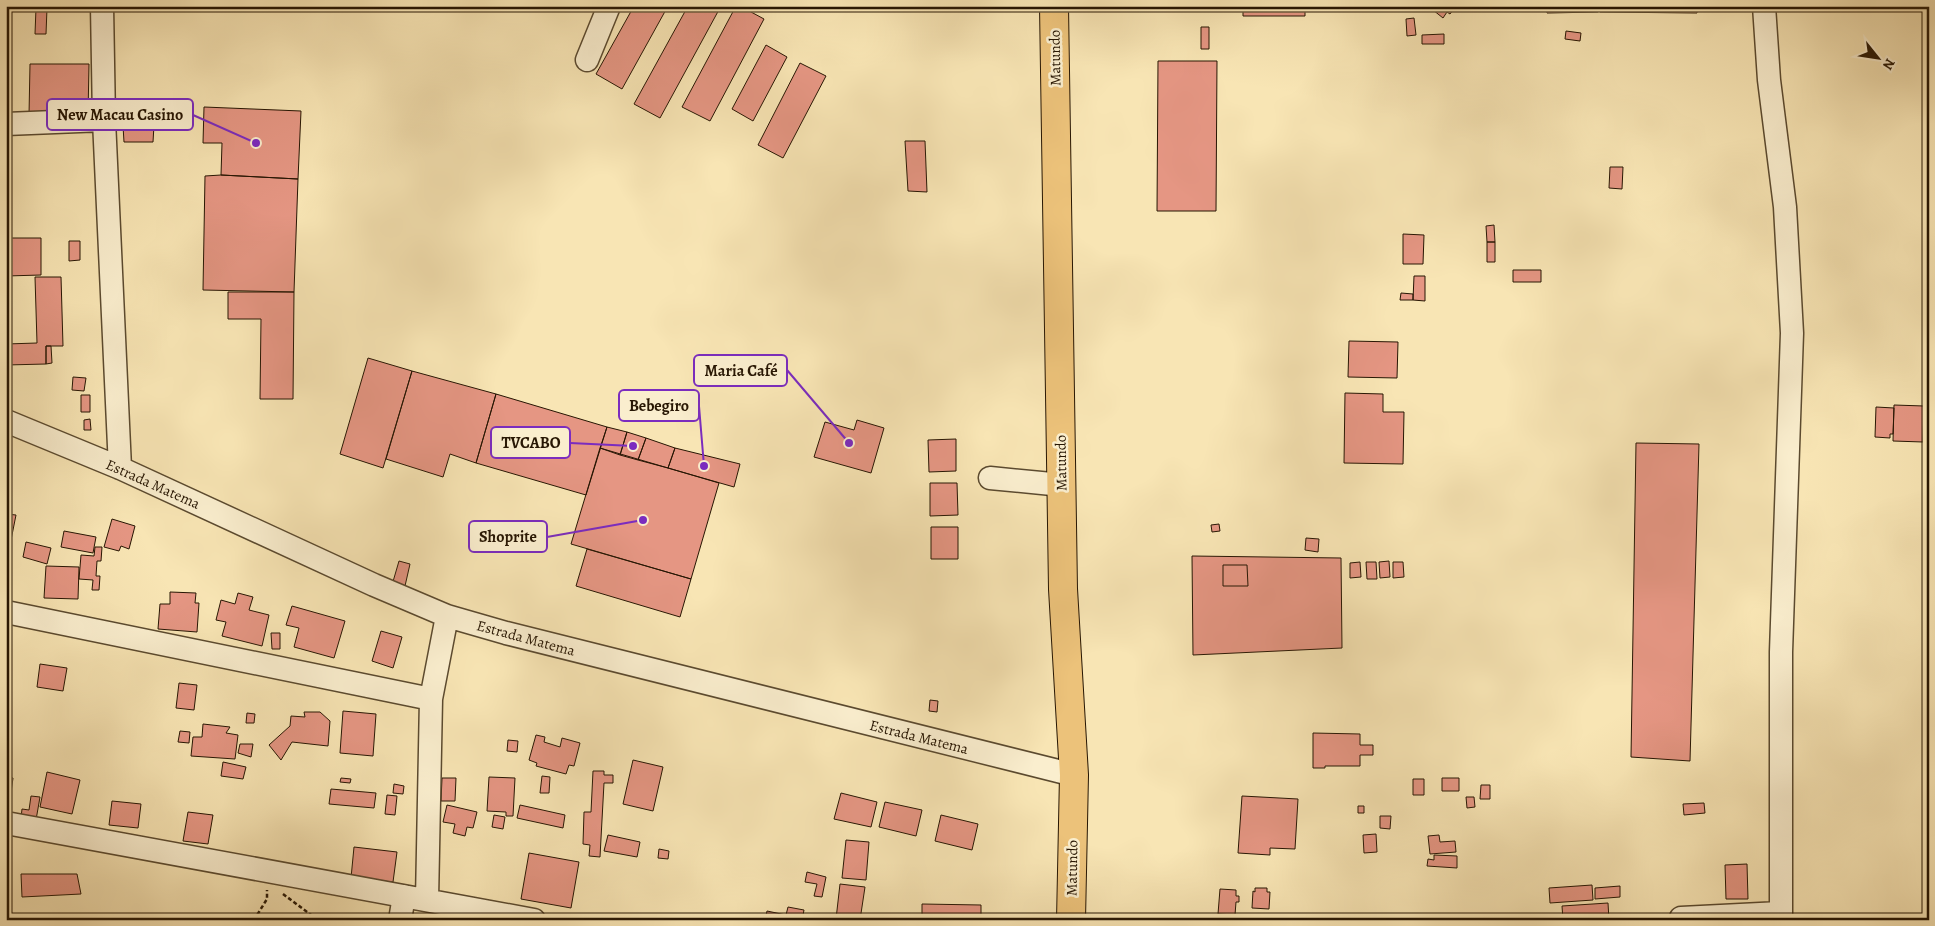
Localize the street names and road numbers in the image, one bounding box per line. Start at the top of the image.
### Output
street label: Matundo [1045,30,1065,86]
street label: Matundo [1051,435,1071,491]
street label: Estrada Matema [103,454,203,514]
street label: Estrada Matema [475,615,577,661]
street label: Estrada Matema [868,715,970,759]
street label: Matundo [1062,840,1082,896]

